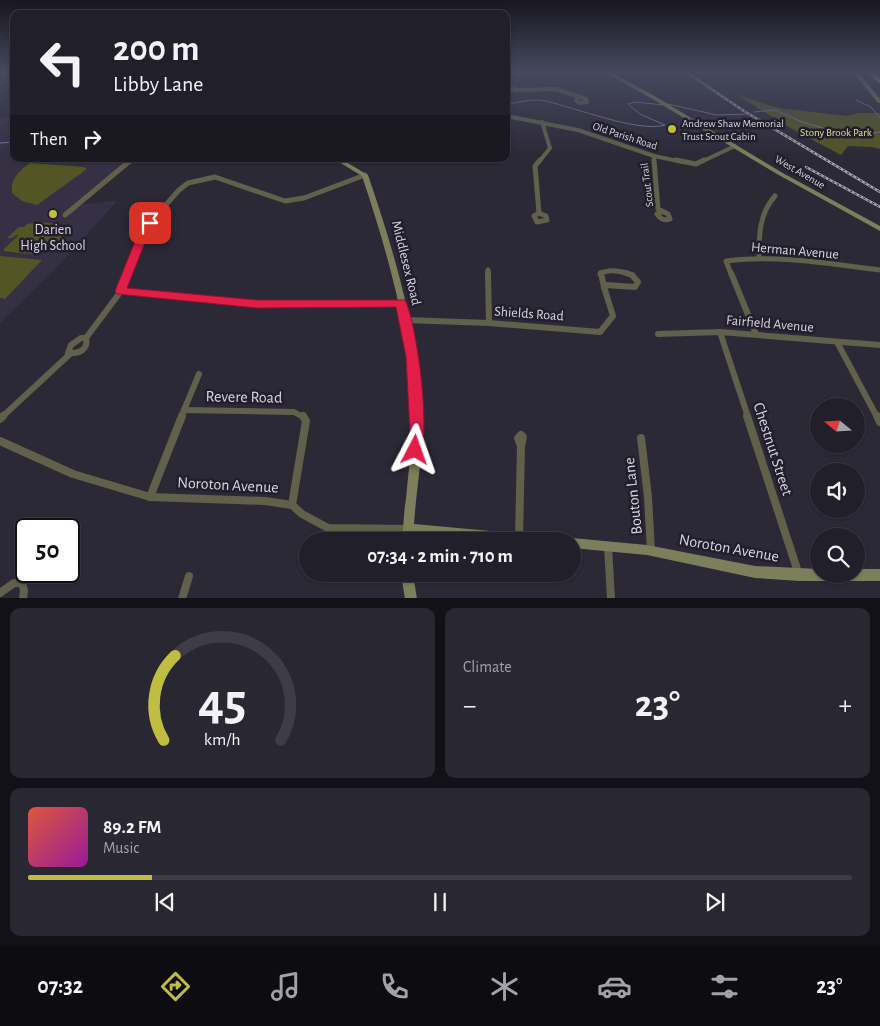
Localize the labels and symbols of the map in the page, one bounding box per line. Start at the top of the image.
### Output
place label: Andrew Shaw Memorial Trust Scout Cabin [682,118,784,142]
street label: Old Parish Road [591,120,659,152]
marker: Andrew Shaw Memorial Trust Scout Cabin [666,123,678,135]
park label: Stony Brook Park [800,127,872,138]
street label: West Avenue [773,153,827,191]
street label: Scout Trail [639,162,655,208]
pin [129,202,171,244]
marker: Darien High School [47,208,59,220]
street label: Middlesex Road [389,219,423,307]
place label: Darien High School [20,223,86,253]
street label: Herman Avenue [750,240,840,262]
street label: Shields Road [494,305,564,323]
street label: Fairfield Avenue [726,313,814,335]
street label: Revere Road [206,388,282,406]
north arrow [810,398,865,452]
street label: Chestnut Street [750,400,796,498]
position arrow [388,423,440,475]
street label: Bouton Lane [621,457,645,535]
street label: Noroton Avenue [177,474,279,496]
speed limit sign: 50 [15,518,80,583]
street label: Noroton Avenue [678,531,780,565]

